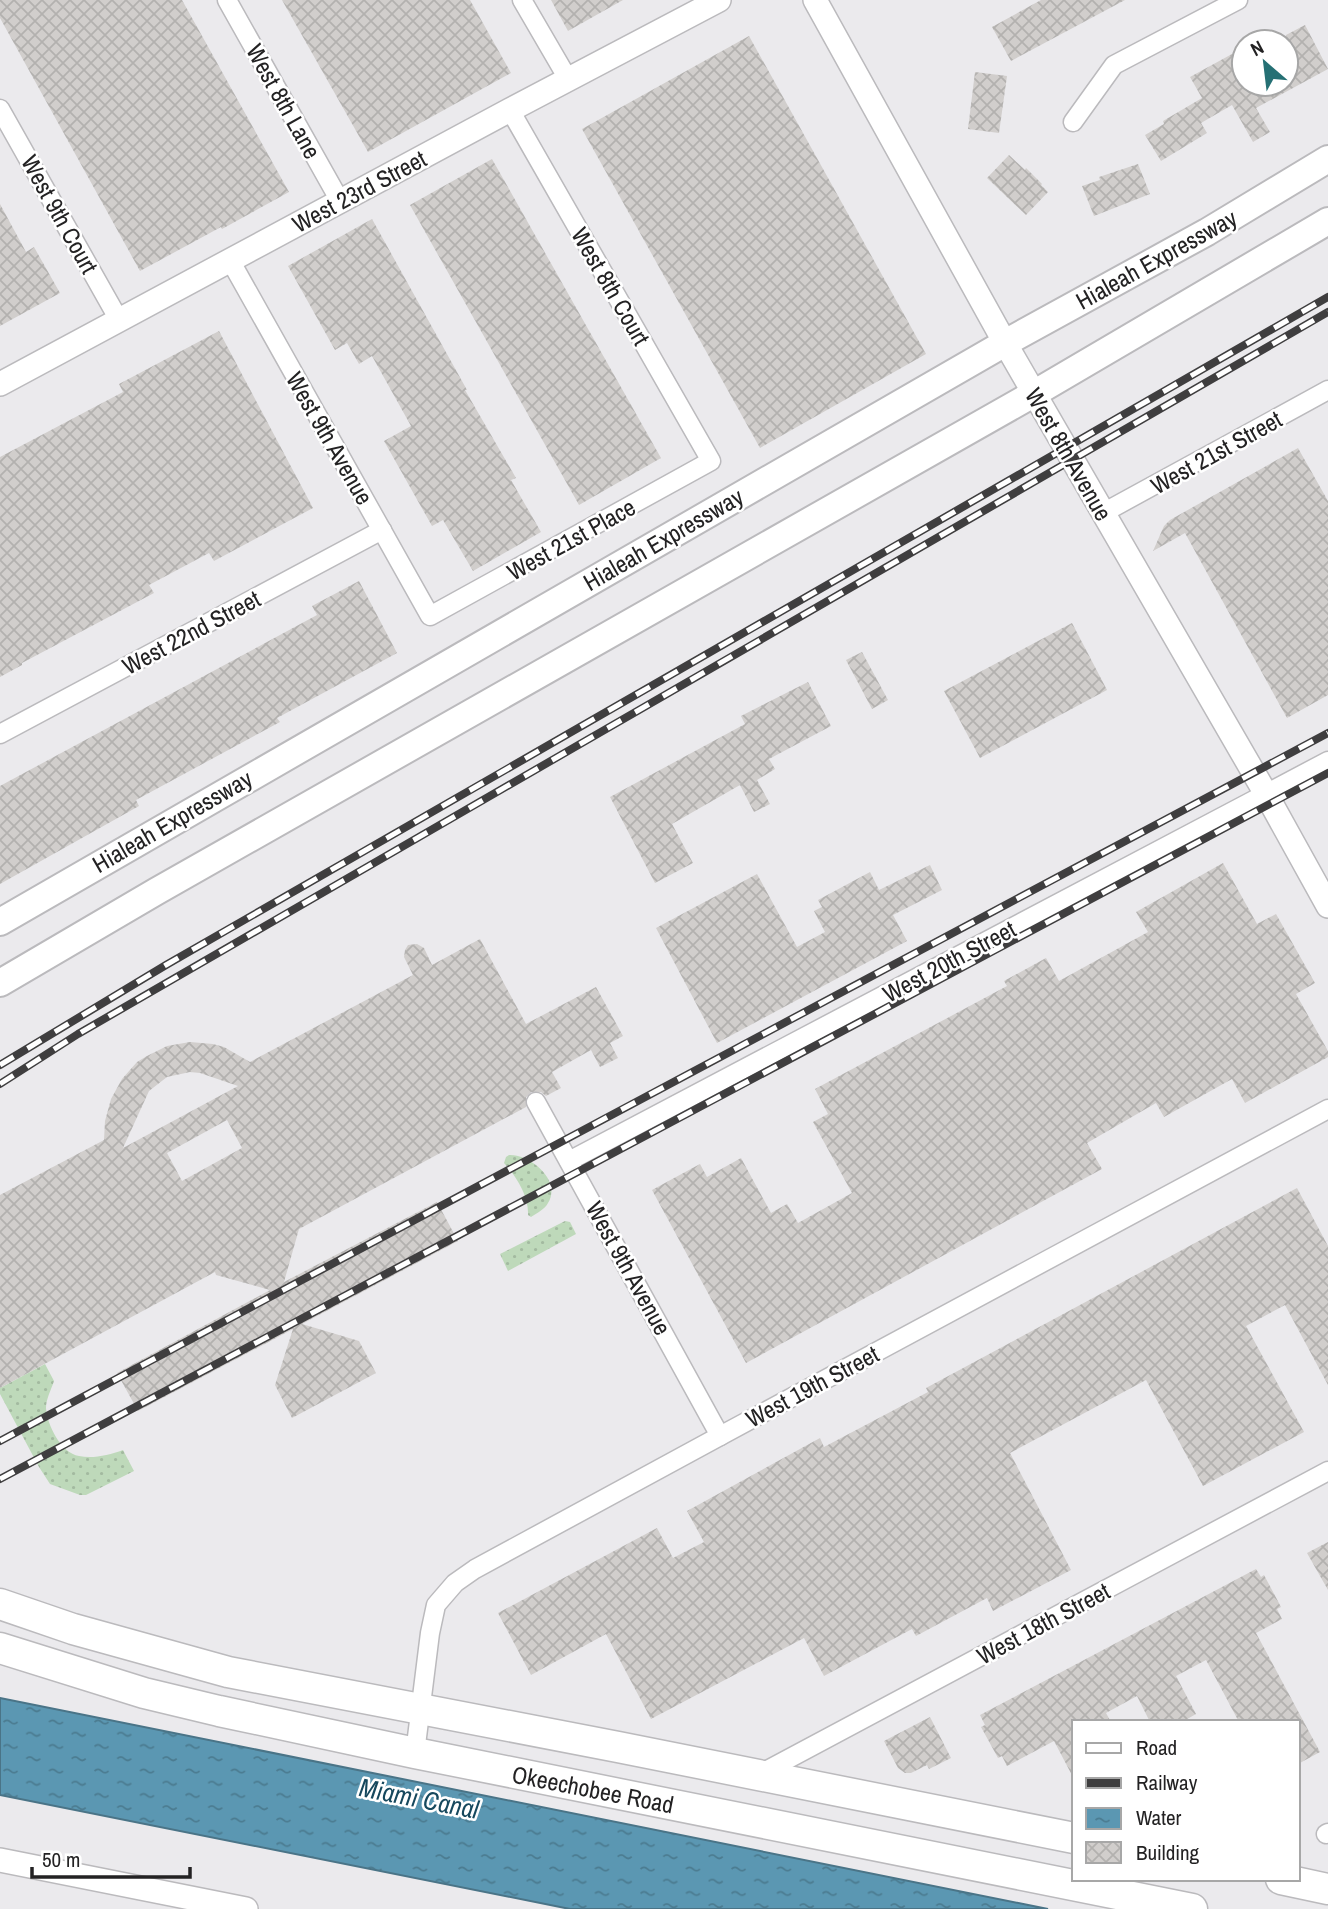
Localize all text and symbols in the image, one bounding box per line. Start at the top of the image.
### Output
north arrow [1230,28,1300,98]
text: N [1246,34,1268,62]
street label: West 8th Lane [239,38,329,164]
street label: West 23rd Street [286,142,432,240]
street label: West 9th Court [14,149,106,279]
street label: Hialeah Expressway [1070,201,1242,316]
street label: West 8th Court [564,221,658,351]
street label: West 9th Avenue [279,366,381,510]
street label: West 8th Avenue [1018,382,1120,526]
street label: West 21st Street [1145,403,1288,501]
street label: Hialeah Expressway [577,480,749,598]
street label: West 21st Place [501,491,641,587]
street label: West 22nd Street [117,582,266,682]
street label: Hialeah Expressway [86,762,258,880]
street label: West 20th Street [877,912,1022,1009]
street label: West 9th Avenue [579,1195,679,1341]
street label: West 19th Street [740,1337,885,1434]
street label: West 18th Street [971,1574,1116,1671]
legend [1072,1720,1300,1881]
text: Road [1136,1733,1177,1762]
street label: Okeechobee Road [509,1758,677,1820]
text: Railway [1136,1768,1198,1797]
water label: Miami Canal [356,1769,483,1827]
text: Water [1136,1803,1182,1832]
scale bar [32,1836,189,1880]
text: Building [1136,1838,1200,1867]
text: 50 m [42,1845,80,1874]

